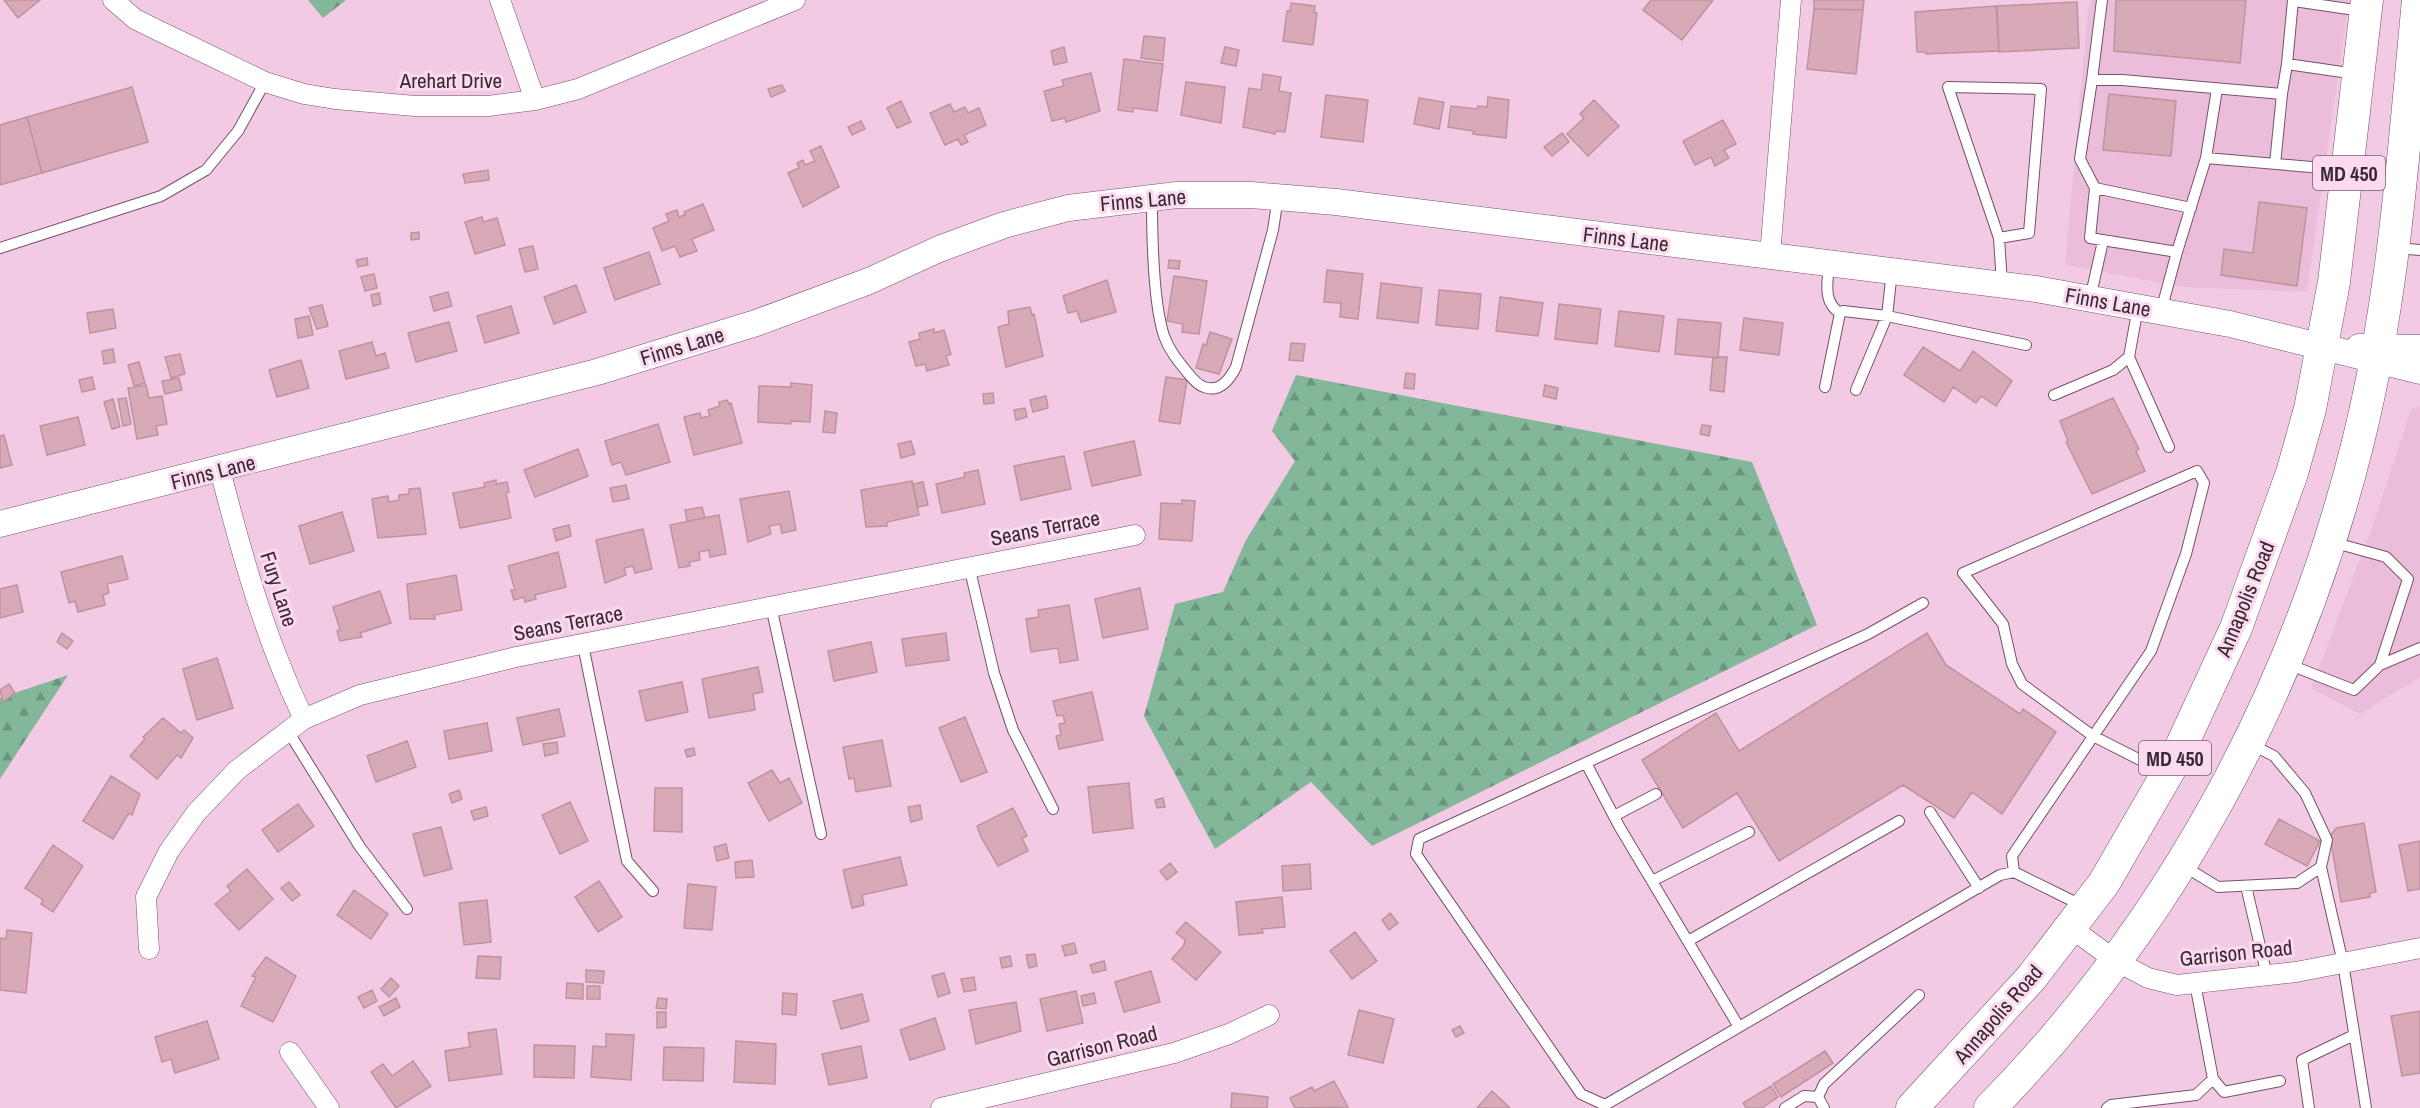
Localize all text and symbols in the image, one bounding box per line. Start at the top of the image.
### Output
street label: Arehart Drive [399,66,502,95]
road number: MD 450 [2313,156,2385,190]
street label: Finns Lane [1099,182,1187,218]
street label: Finns Lane [1581,219,1671,259]
street label: Finns Lane [2063,280,2153,324]
street label: Finns Lane [637,320,727,372]
street label: Finns Lane [168,448,258,496]
street label: Seans Terrace [988,503,1102,553]
street label: Annapolis Road [2208,537,2281,662]
street label: Fury Lane [253,548,305,630]
street label: Seans Terrace [511,598,625,648]
road number: MD 450 [2139,741,2211,775]
street label: Garrison Road [2178,933,2294,973]
street label: Annapolis Road [1946,958,2049,1071]
street label: Garrison Road [1044,1018,1160,1074]

